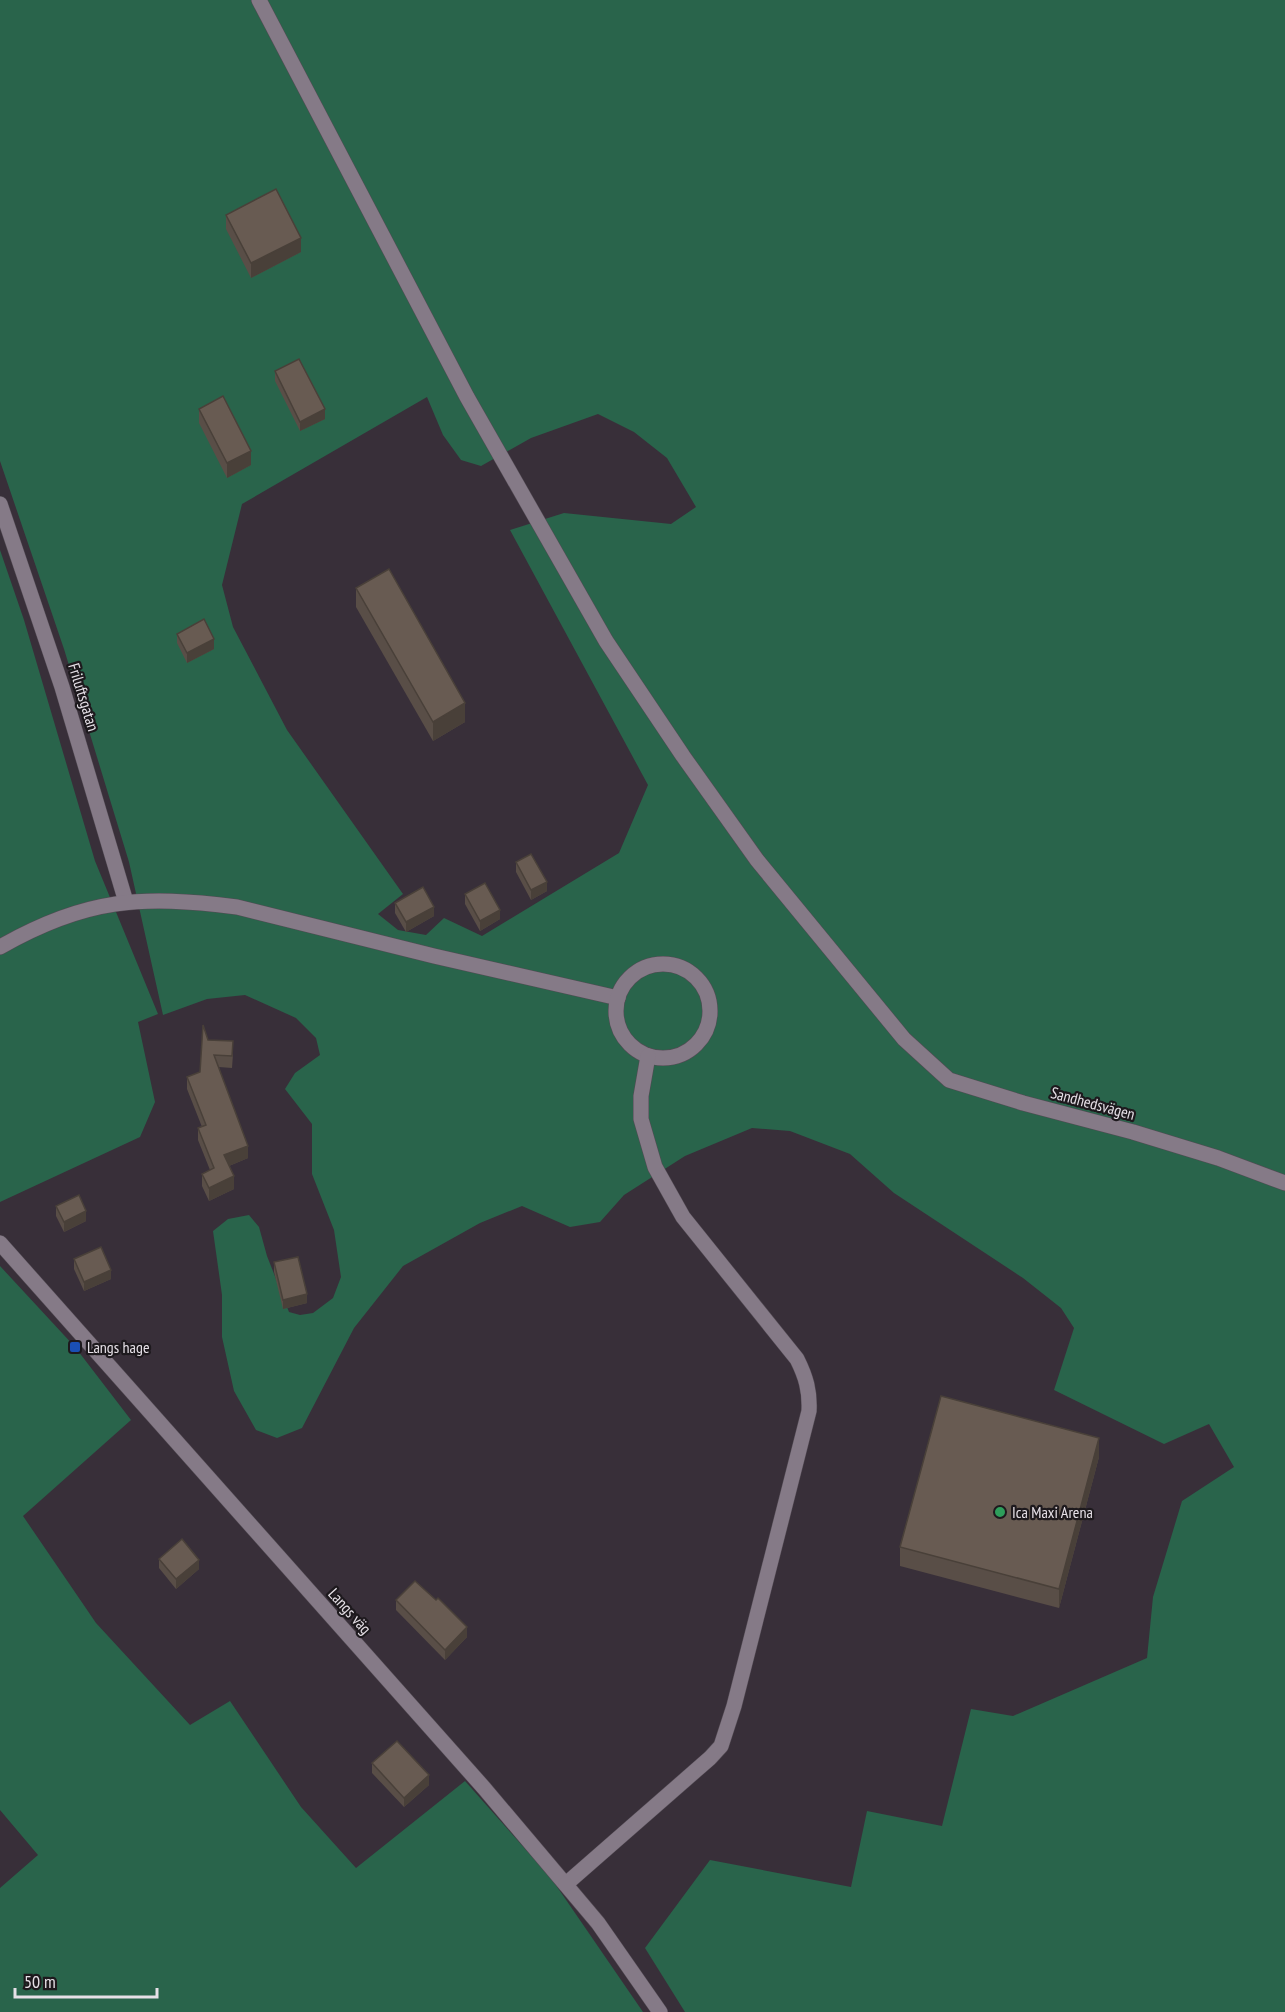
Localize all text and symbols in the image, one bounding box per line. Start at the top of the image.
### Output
street label: Friluftsgatan [64,661,104,733]
street label: Sandhedsvägen [1049,1082,1137,1124]
place label: Langs hage [87,1337,150,1357]
marker: Langs hage [68,1340,82,1354]
place label: Ica Maxi Arena [1012,1502,1093,1522]
marker: Ica Maxi Arena [993,1505,1007,1519]
street label: Langs väg [324,1584,376,1638]
scale bar [15,1961,158,1999]
text: 50 m [24,1970,56,1993]

